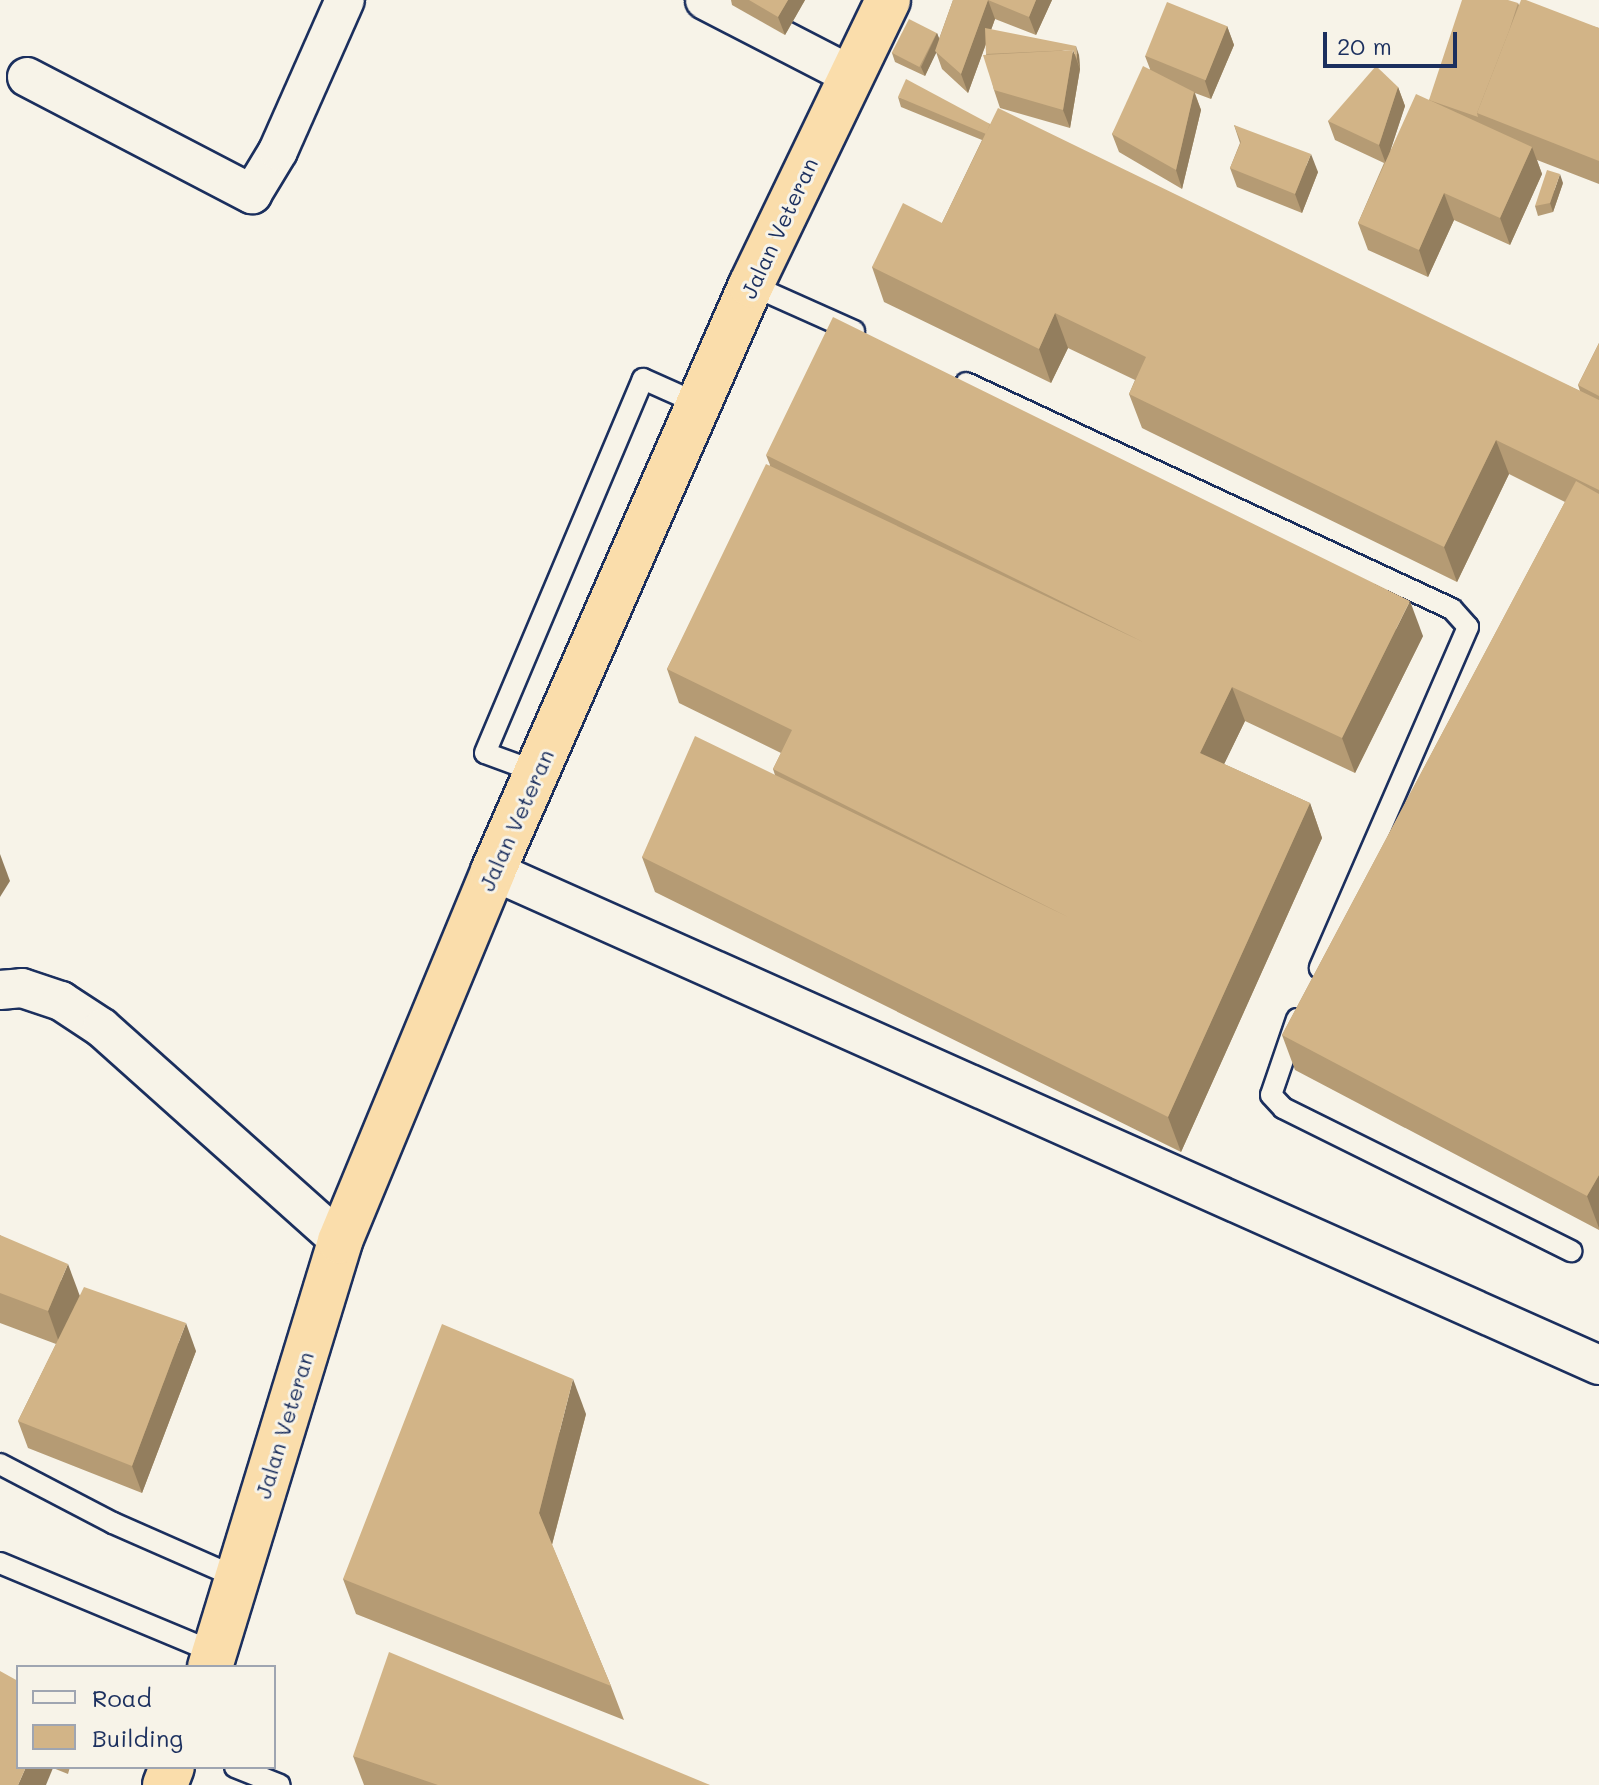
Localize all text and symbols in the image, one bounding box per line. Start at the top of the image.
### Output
scale bar [1327,16,1461,66]
text: 20 m [1337,30,1392,61]
street label: Jalan Veteran [735,153,823,303]
street label: Jalan Veteran [473,745,559,895]
street label: Jalan Veteran [249,1348,319,1502]
legend [16,1665,276,1769]
text: Road [92,1682,152,1713]
text: Building [92,1722,183,1753]

